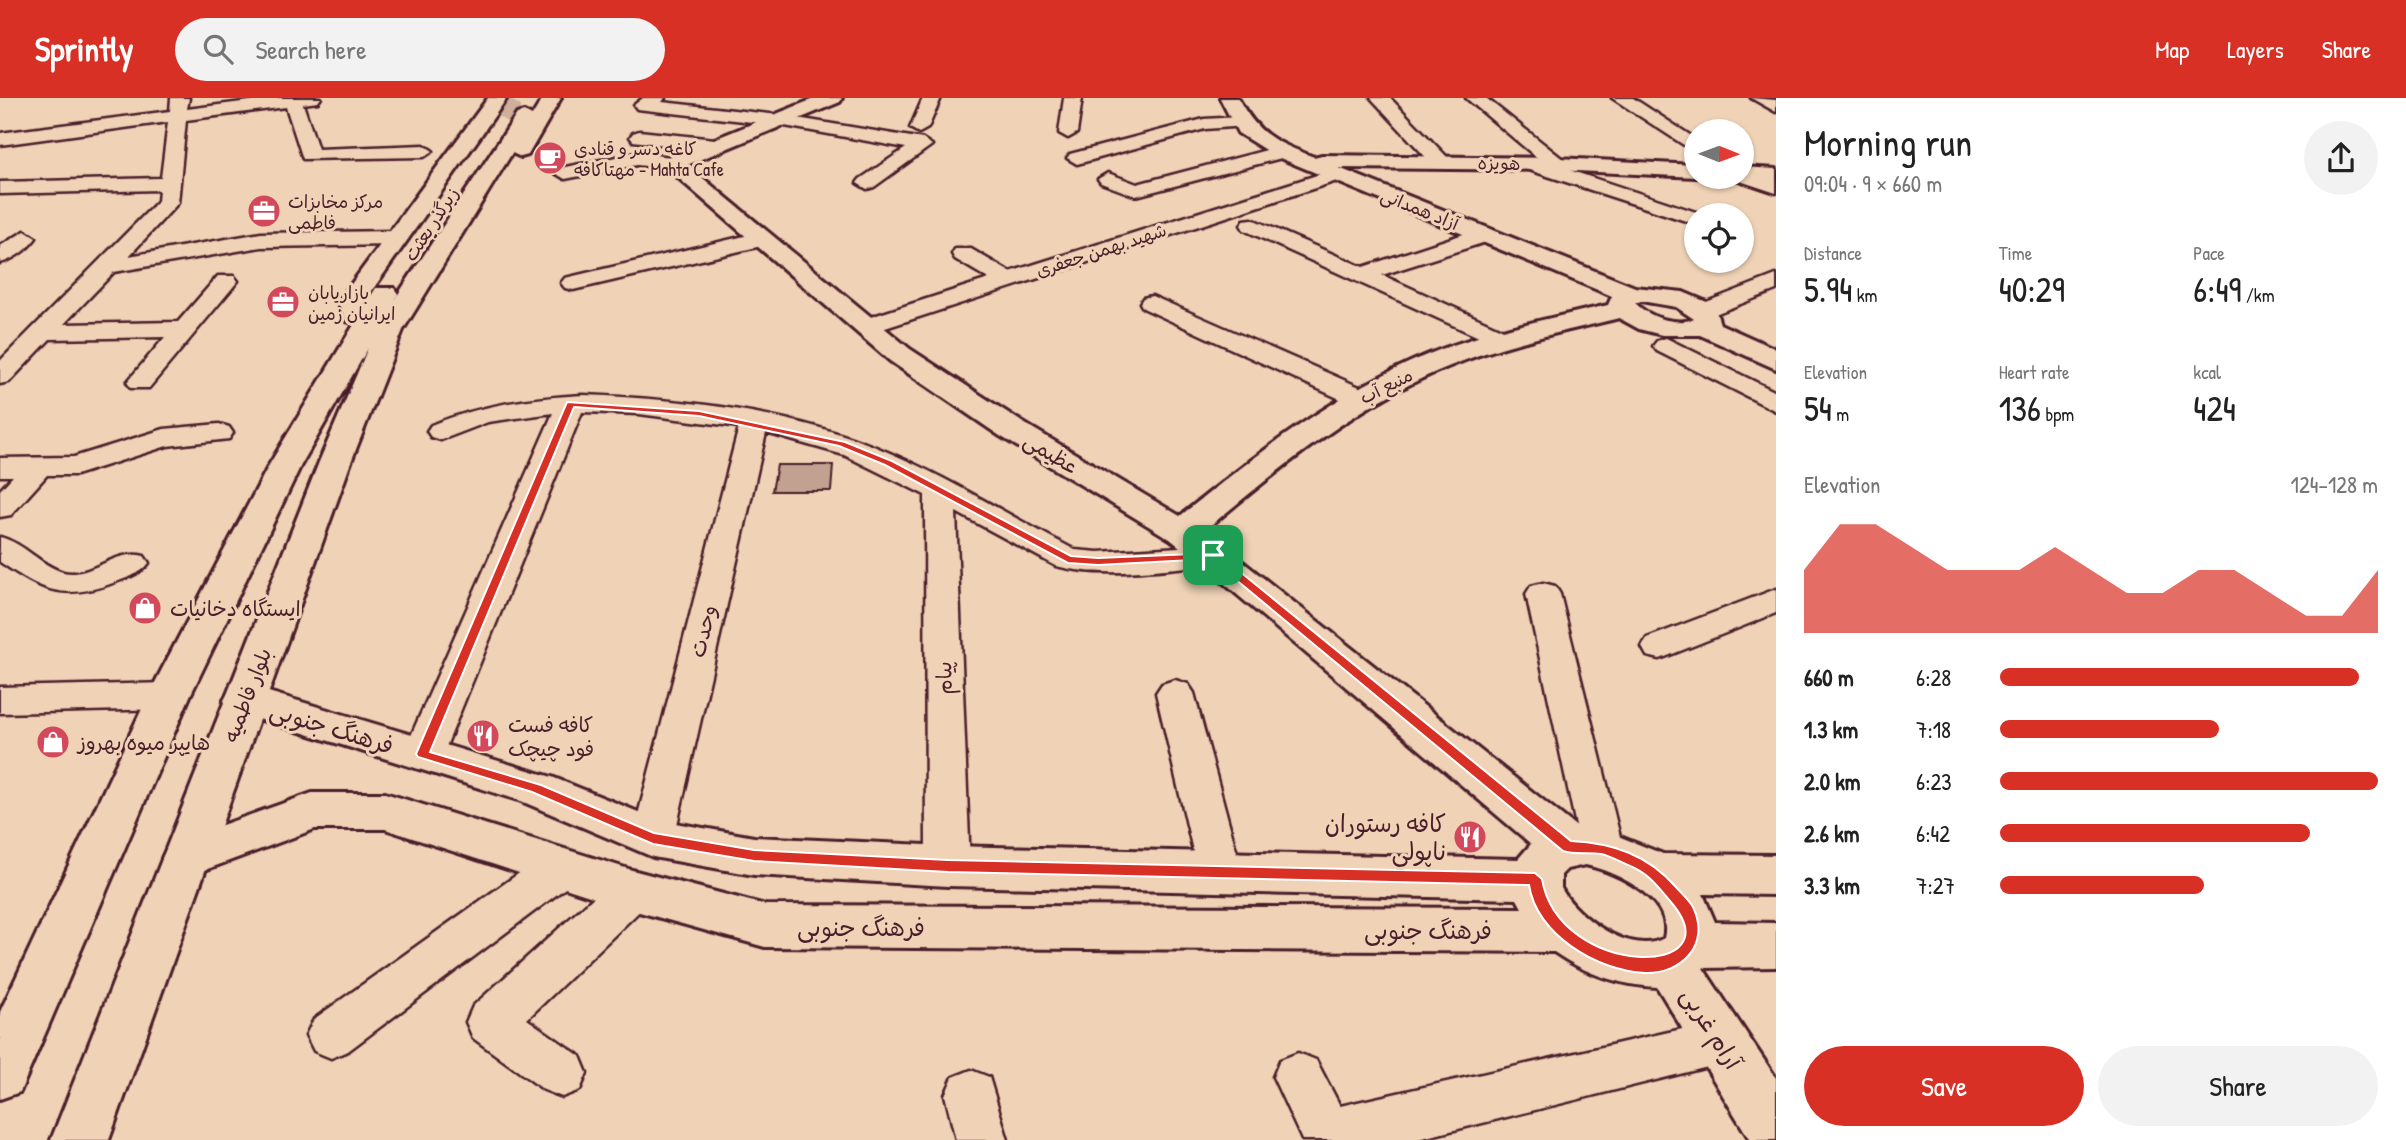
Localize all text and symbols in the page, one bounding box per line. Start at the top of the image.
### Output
search box [175,18,665,81]
text: Sprintly [35,27,133,71]
icon: search [199,30,237,68]
text: Search here [255,32,366,67]
text: Map [2155,33,2189,65]
text: Layers [2227,33,2284,65]
text: Share [2322,33,2371,65]
text: Morning run [1804,116,1972,168]
north arrow [1684,119,1754,189]
map controls [1684,119,1754,273]
button: share [2304,121,2378,195]
place label: کاغه دسر و قنادی مهتاکافه - Mahta Cafe [574,136,724,182]
cafe icon: کاغه دسر و قنادی مهتاکافه - Mahta Cafe [531,139,569,177]
street label: هویزه [1477,150,1521,176]
text: 09:04 · 9 × 660 m [1804,168,1942,199]
street label: زیرگذر بعثت [398,182,464,266]
street label: آزاد همدانی [1377,182,1464,237]
place label: مرکز مخابزات فاطمی [288,189,383,235]
office icon: مرکز مخابزات فاطمی [245,192,283,230]
button: locate [1684,203,1754,273]
street label: شهید بهمن جعفری [1033,217,1169,283]
text: Distance [1804,240,1862,266]
text: Time [1999,240,2032,266]
text: Pace [2193,240,2225,266]
text: 5.94 [1804,266,1852,313]
text: 40:29 [1999,266,2065,313]
text: 6:49 [2193,266,2241,313]
place label: بازاریابان ایرانیان زمین [308,280,396,326]
text: km [1852,282,1877,308]
text: /km [2241,282,2275,308]
office icon: بازاریابان ایرانیان زمین [264,283,302,321]
text: Elevation [1804,359,1867,385]
text: Heart rate [1999,359,2070,385]
text: kcal [2193,359,2221,385]
street label: منبع آب [1355,362,1417,411]
text: 54 [1804,385,1832,432]
text: 136 [1999,385,2041,432]
text: 424 [2193,385,2236,432]
text: m [1832,401,1849,427]
text: bpm [2041,401,2074,427]
street label: عظیمی [1018,425,1084,481]
text: Elevation [1804,469,1880,500]
text: 124–128 m [2291,469,2378,500]
pin [1183,525,1243,585]
icon: arrive [1194,536,1232,574]
shop icon: ایستگاه دخانیات [126,589,164,627]
place label: ایستگاه دخانیات [170,594,301,623]
street label: وحدت [682,602,724,660]
street label: بلوار فاطمیه [216,644,278,746]
street label: پیام [929,661,961,695]
text: 660 m [1804,662,1854,693]
text: 6:28 [1916,662,1951,693]
street label: فرهنگ جنوبی [266,693,398,762]
place label: کافه فست فود چیچک [508,710,594,763]
text: 1.3 km [1804,714,1858,745]
text: 7:18 [1916,714,1951,745]
restaurant icon: کافه فست فود چیچک [464,717,502,755]
shop icon: هایپر میوه بهروز [34,723,72,761]
place label: هایپر میوه بهروز [76,728,210,757]
text: 2.0 km [1804,766,1860,797]
text: 6:23 [1916,766,1952,797]
place label: کافه رستوران ناپولی [1325,807,1446,867]
restaurant icon: کافه رستوران ناپولی [1451,818,1489,856]
text: 2.6 km [1804,818,1859,849]
text: 6:42 [1916,818,1950,849]
text: 3.3 km [1804,870,1860,901]
text: 7:27 [1916,870,1955,901]
street label: فرهنگ جنوبی [797,911,925,944]
street label: فرهنگ جنوبی [1364,914,1492,947]
street label: آرام غربی [1672,981,1750,1078]
button: Save [1804,1046,2084,1126]
button: Share [2098,1046,2378,1126]

